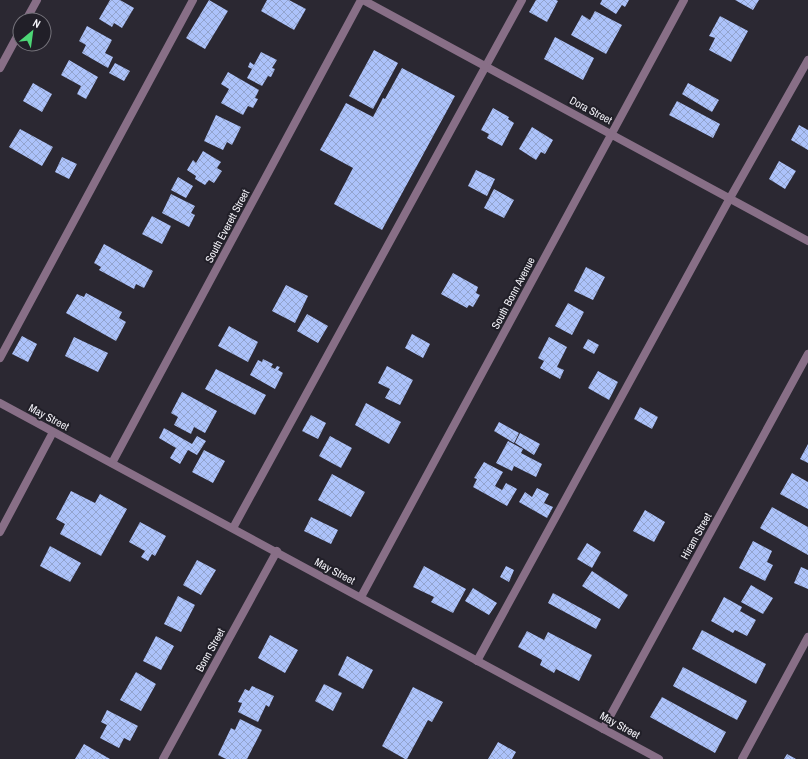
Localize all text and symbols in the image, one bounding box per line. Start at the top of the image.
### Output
north arrow [12,12,52,52]
text: N [31,16,43,31]
street label: Dora Street [567,93,615,127]
street label: South Everett Street [202,186,252,265]
street label: South Bonn Avenue [488,255,538,331]
street label: May Street [26,401,72,434]
street label: Hiram Street [677,510,715,562]
street label: May Street [312,555,358,588]
street label: Bonn Street [192,625,228,674]
street label: May Street [598,708,643,742]

